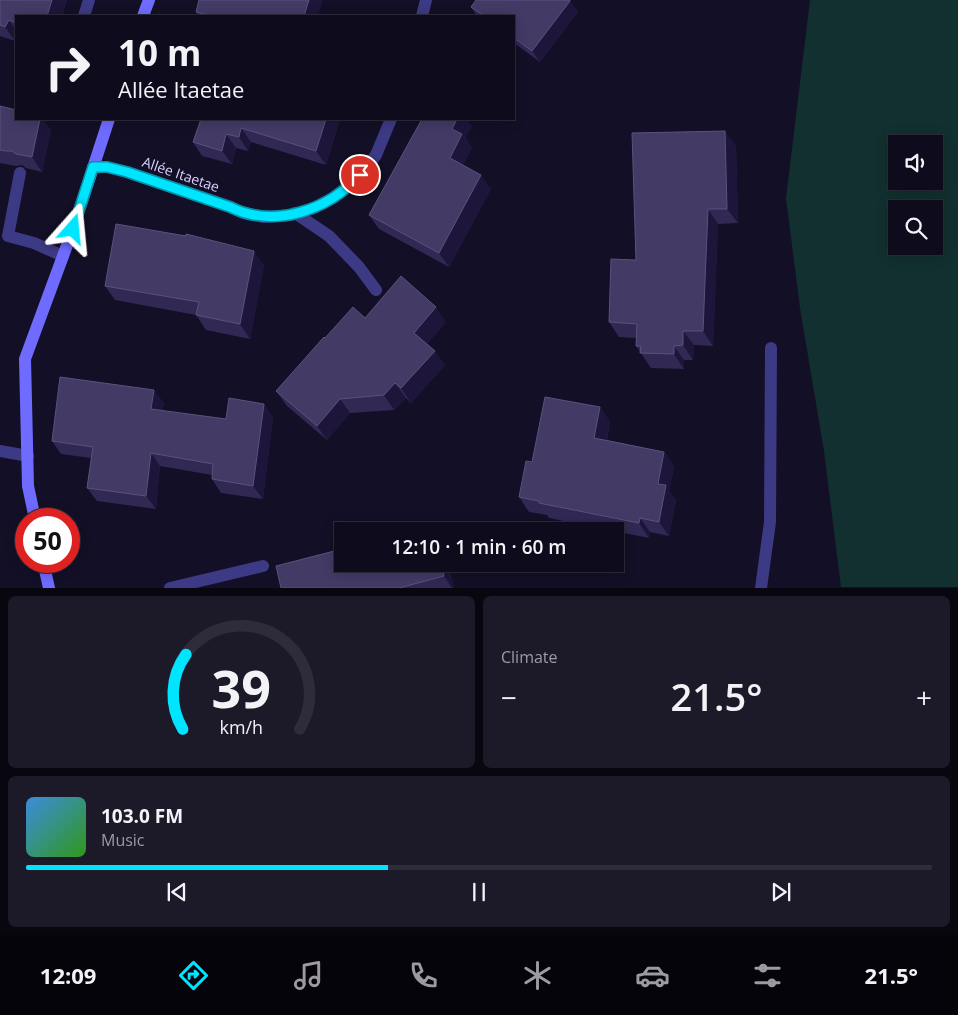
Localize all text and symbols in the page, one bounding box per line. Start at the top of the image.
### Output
text: 10 m [118,29,201,76]
icon: right [35,35,100,100]
text: Allée Itaetae [118,74,244,104]
map controls [888,135,943,255]
button: sound [888,135,943,190]
street label: Allée Itaetae [140,152,222,196]
pin [339,154,381,196]
icon: arrive [346,161,374,189]
button: search [888,200,943,255]
position arrow [46,202,98,254]
speed limit sign: 50 [15,508,80,573]
text: 12:10 · 1 min · 60 m [392,534,566,560]
text: Climate [501,646,558,668]
text: 39 [212,652,271,723]
text: 21.5° [671,670,762,722]
text: − [501,678,517,716]
text: + [916,678,932,716]
text: km/h [220,715,263,739]
text: 103.0 FM [101,803,183,829]
text: Music [101,829,145,851]
icon: previous [163,878,191,906]
icon: pause [465,878,493,906]
icon: next [767,878,795,906]
icon: directions [176,958,211,993]
icon: music [291,958,326,993]
icon: phone [406,958,441,993]
icon: climate [520,958,555,993]
icon: car [635,958,670,993]
icon: filters [750,958,785,993]
text: 12:09 [40,960,96,990]
text: 21.5° [865,960,918,990]

